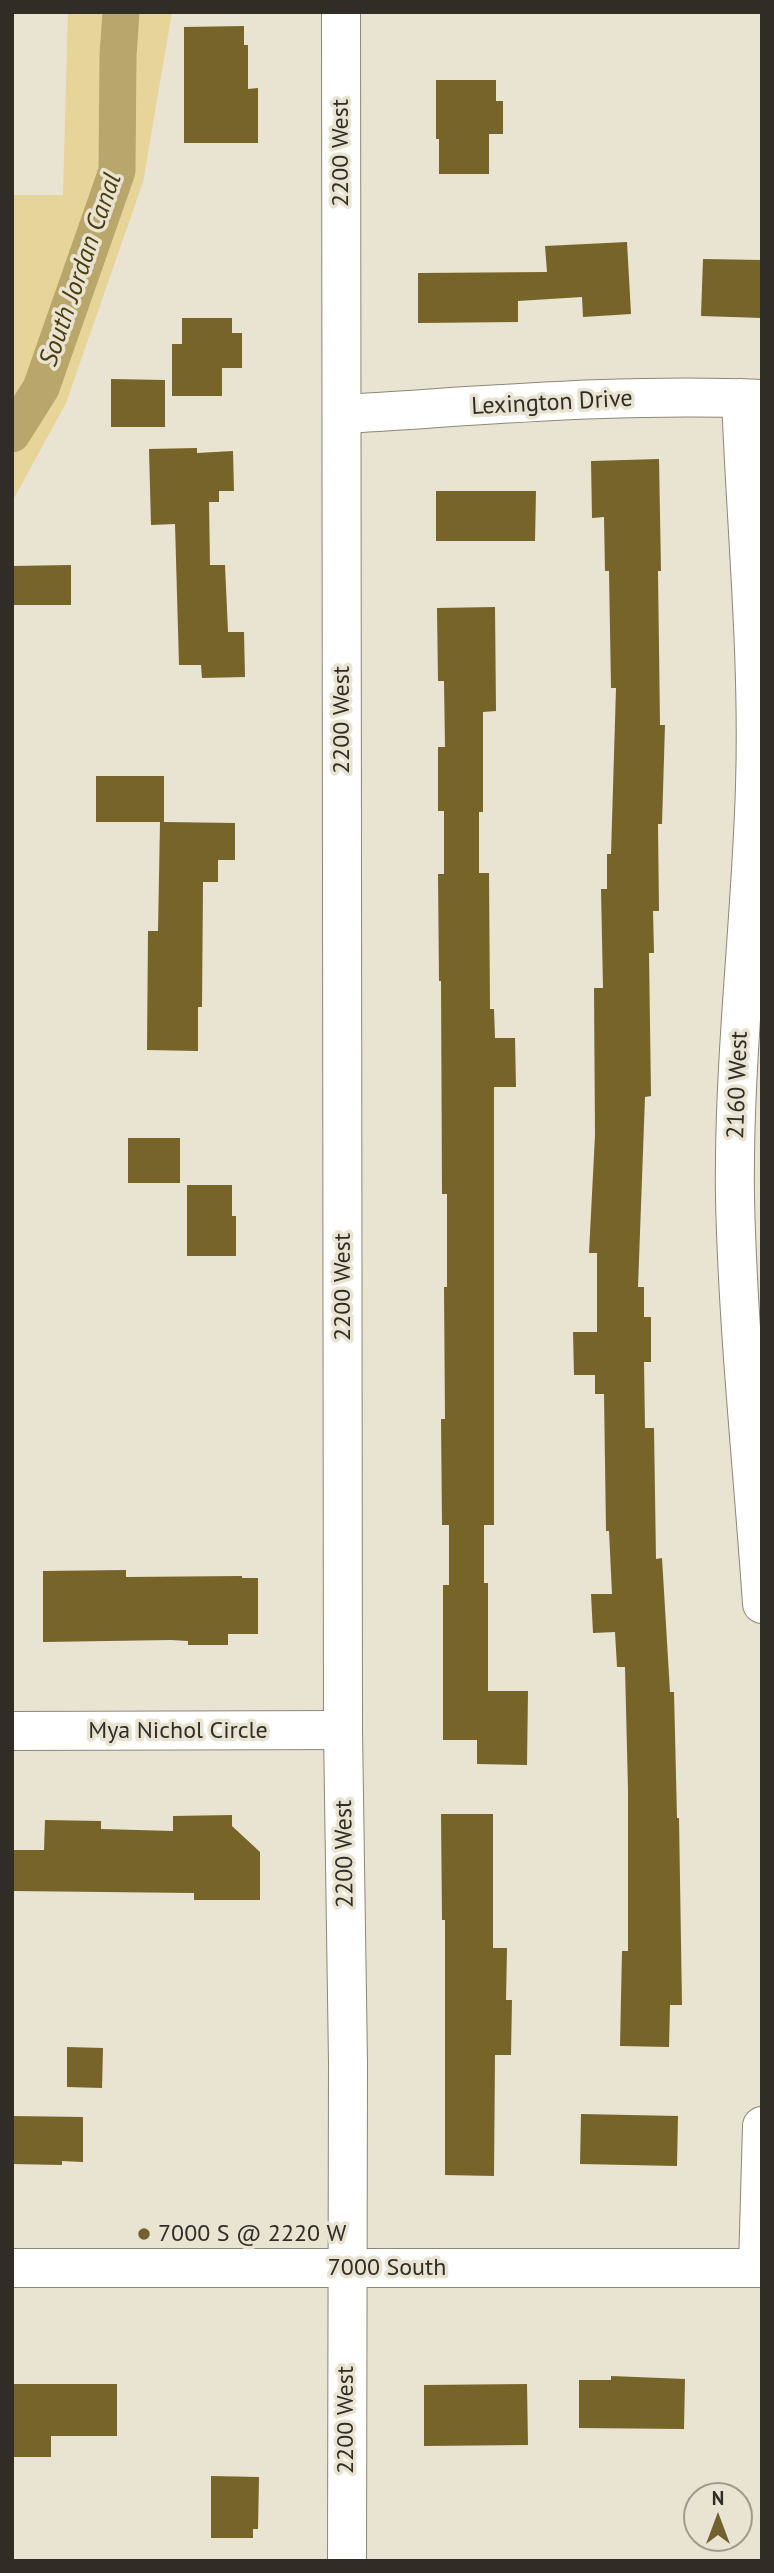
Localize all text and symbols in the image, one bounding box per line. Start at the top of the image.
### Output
street label: 2200 West [327,99,355,207]
water label: South Jordan Canal [33,169,129,371]
street label: Lexington Drive [471,384,633,422]
street label: 2200 West [328,666,356,774]
street label: 2160 West [722,1031,754,1139]
street label: 2200 West [329,1233,357,1341]
street label: Mya Nichol Circle [88,1717,268,1745]
street label: 2200 West [330,1800,360,1908]
place label: 7000 S @ 2220 W [158,2220,346,2248]
marker: 7000 S @ 2220 W [136,2226,152,2242]
street label: 7000 South [328,2254,446,2282]
street label: 2200 West [332,2366,360,2474]
north arrow [683,2482,753,2552]
text: N [712,2486,724,2510]

